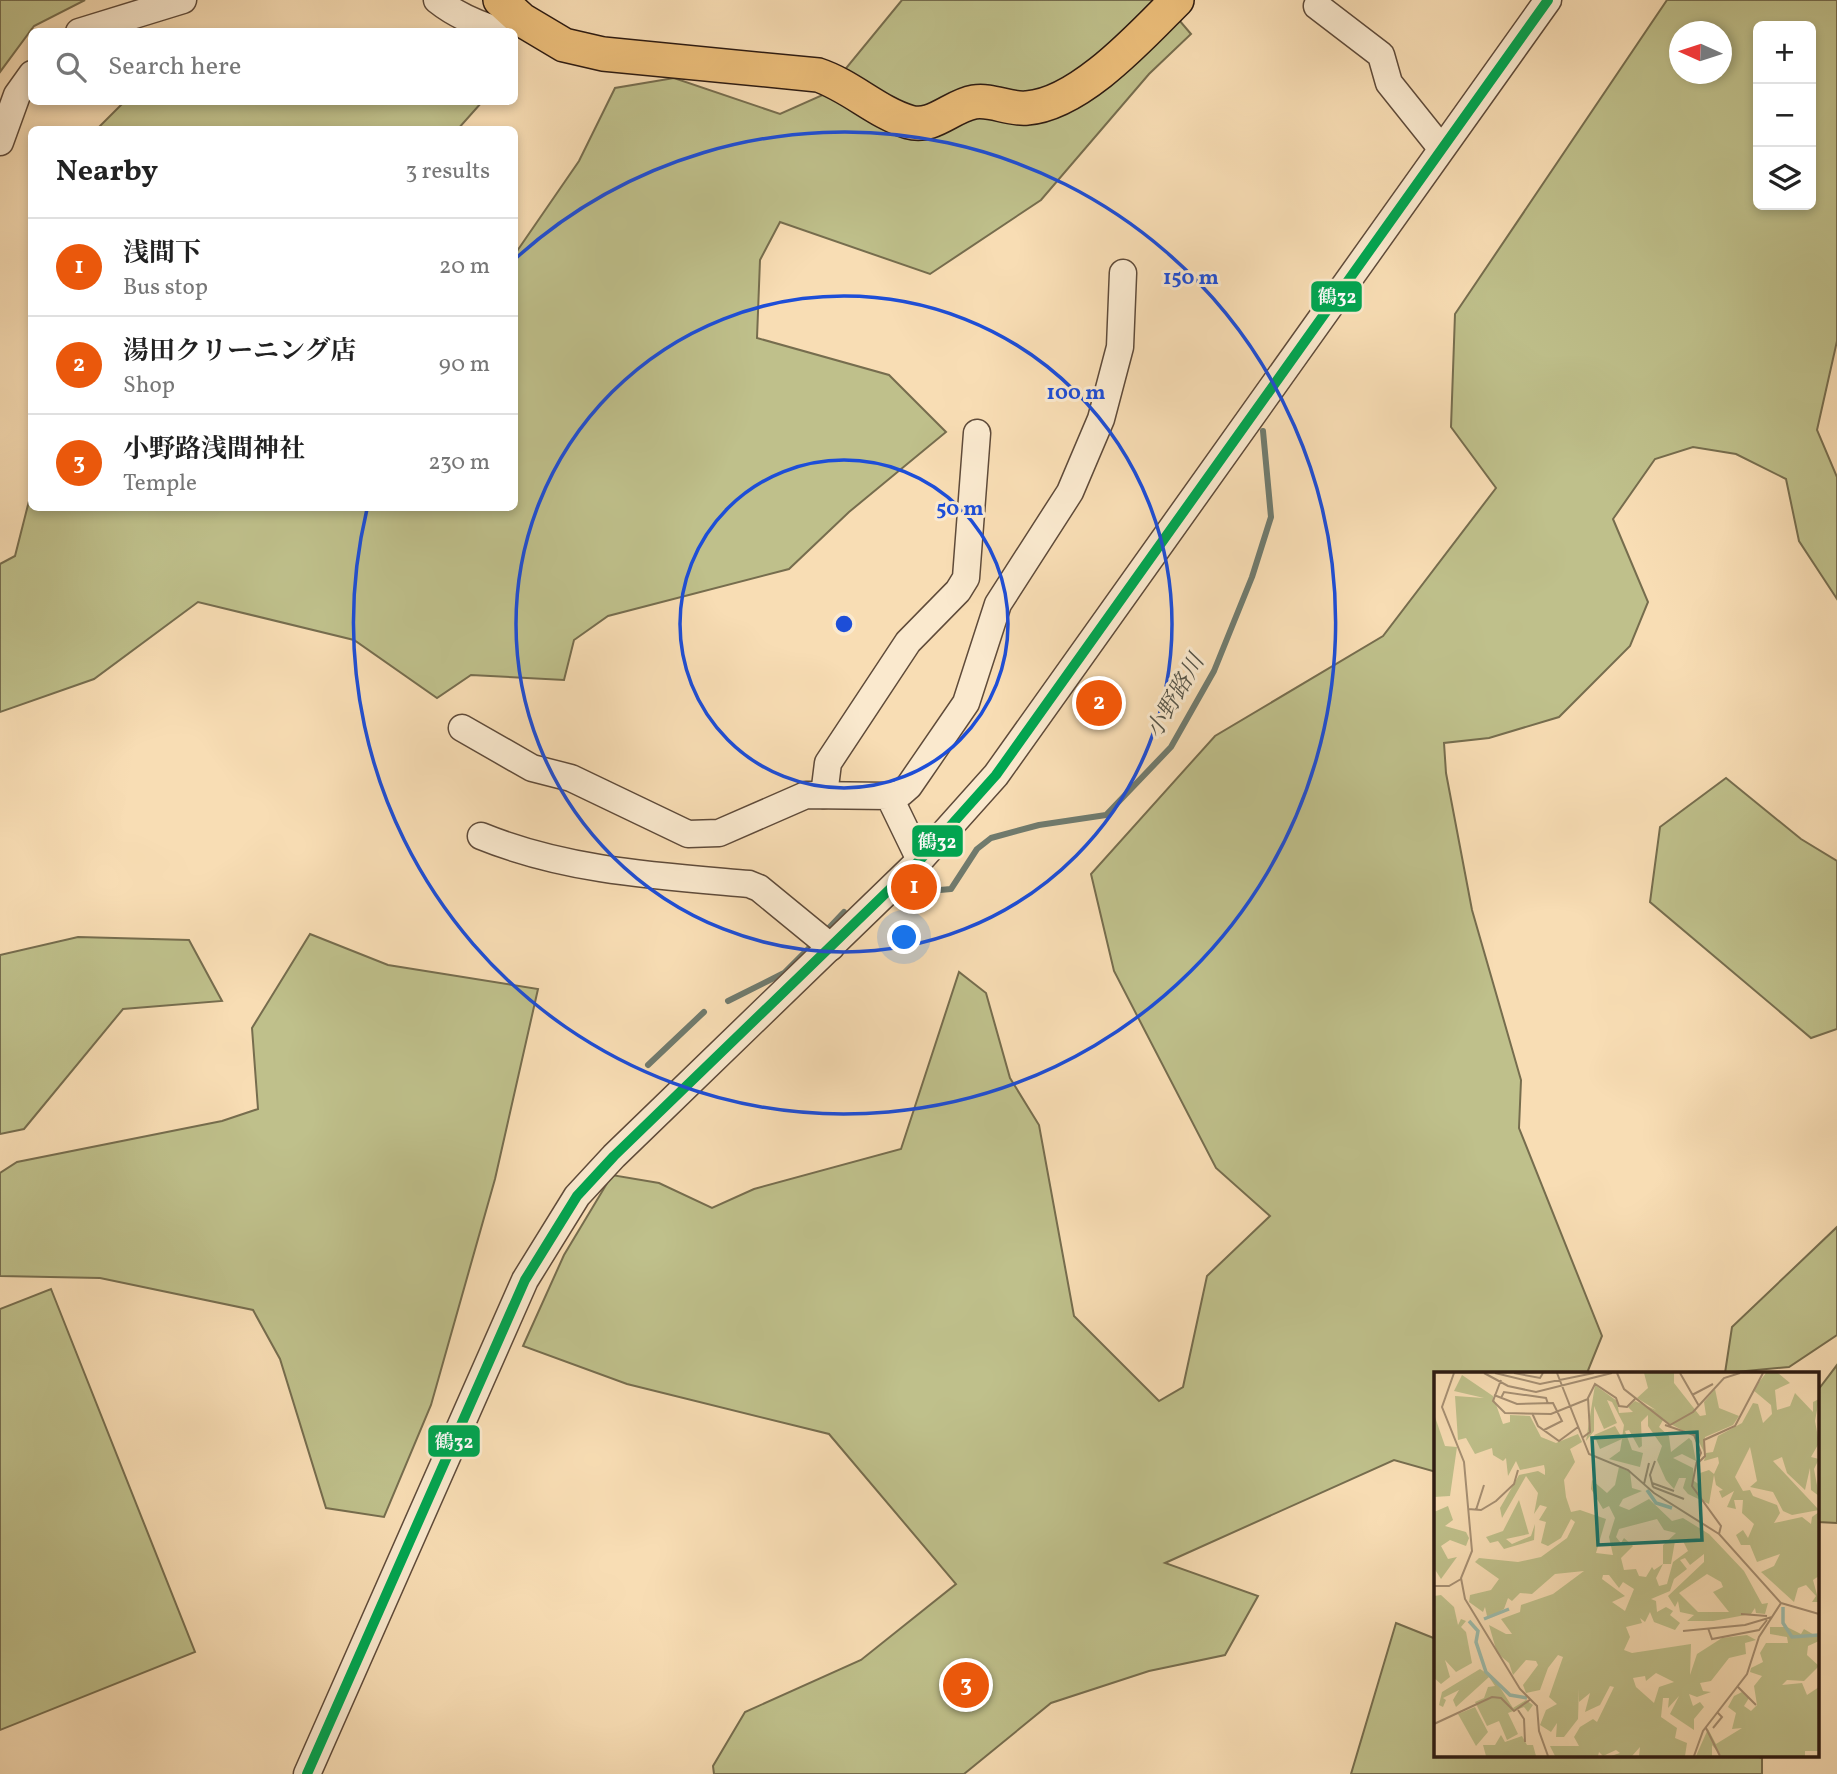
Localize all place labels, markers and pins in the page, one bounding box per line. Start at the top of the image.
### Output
centre of rings [832,612,856,636]
pin: 2 [1076,677,1122,729]
pin: 1 [891,861,937,913]
pin: 3 [943,1659,989,1711]

